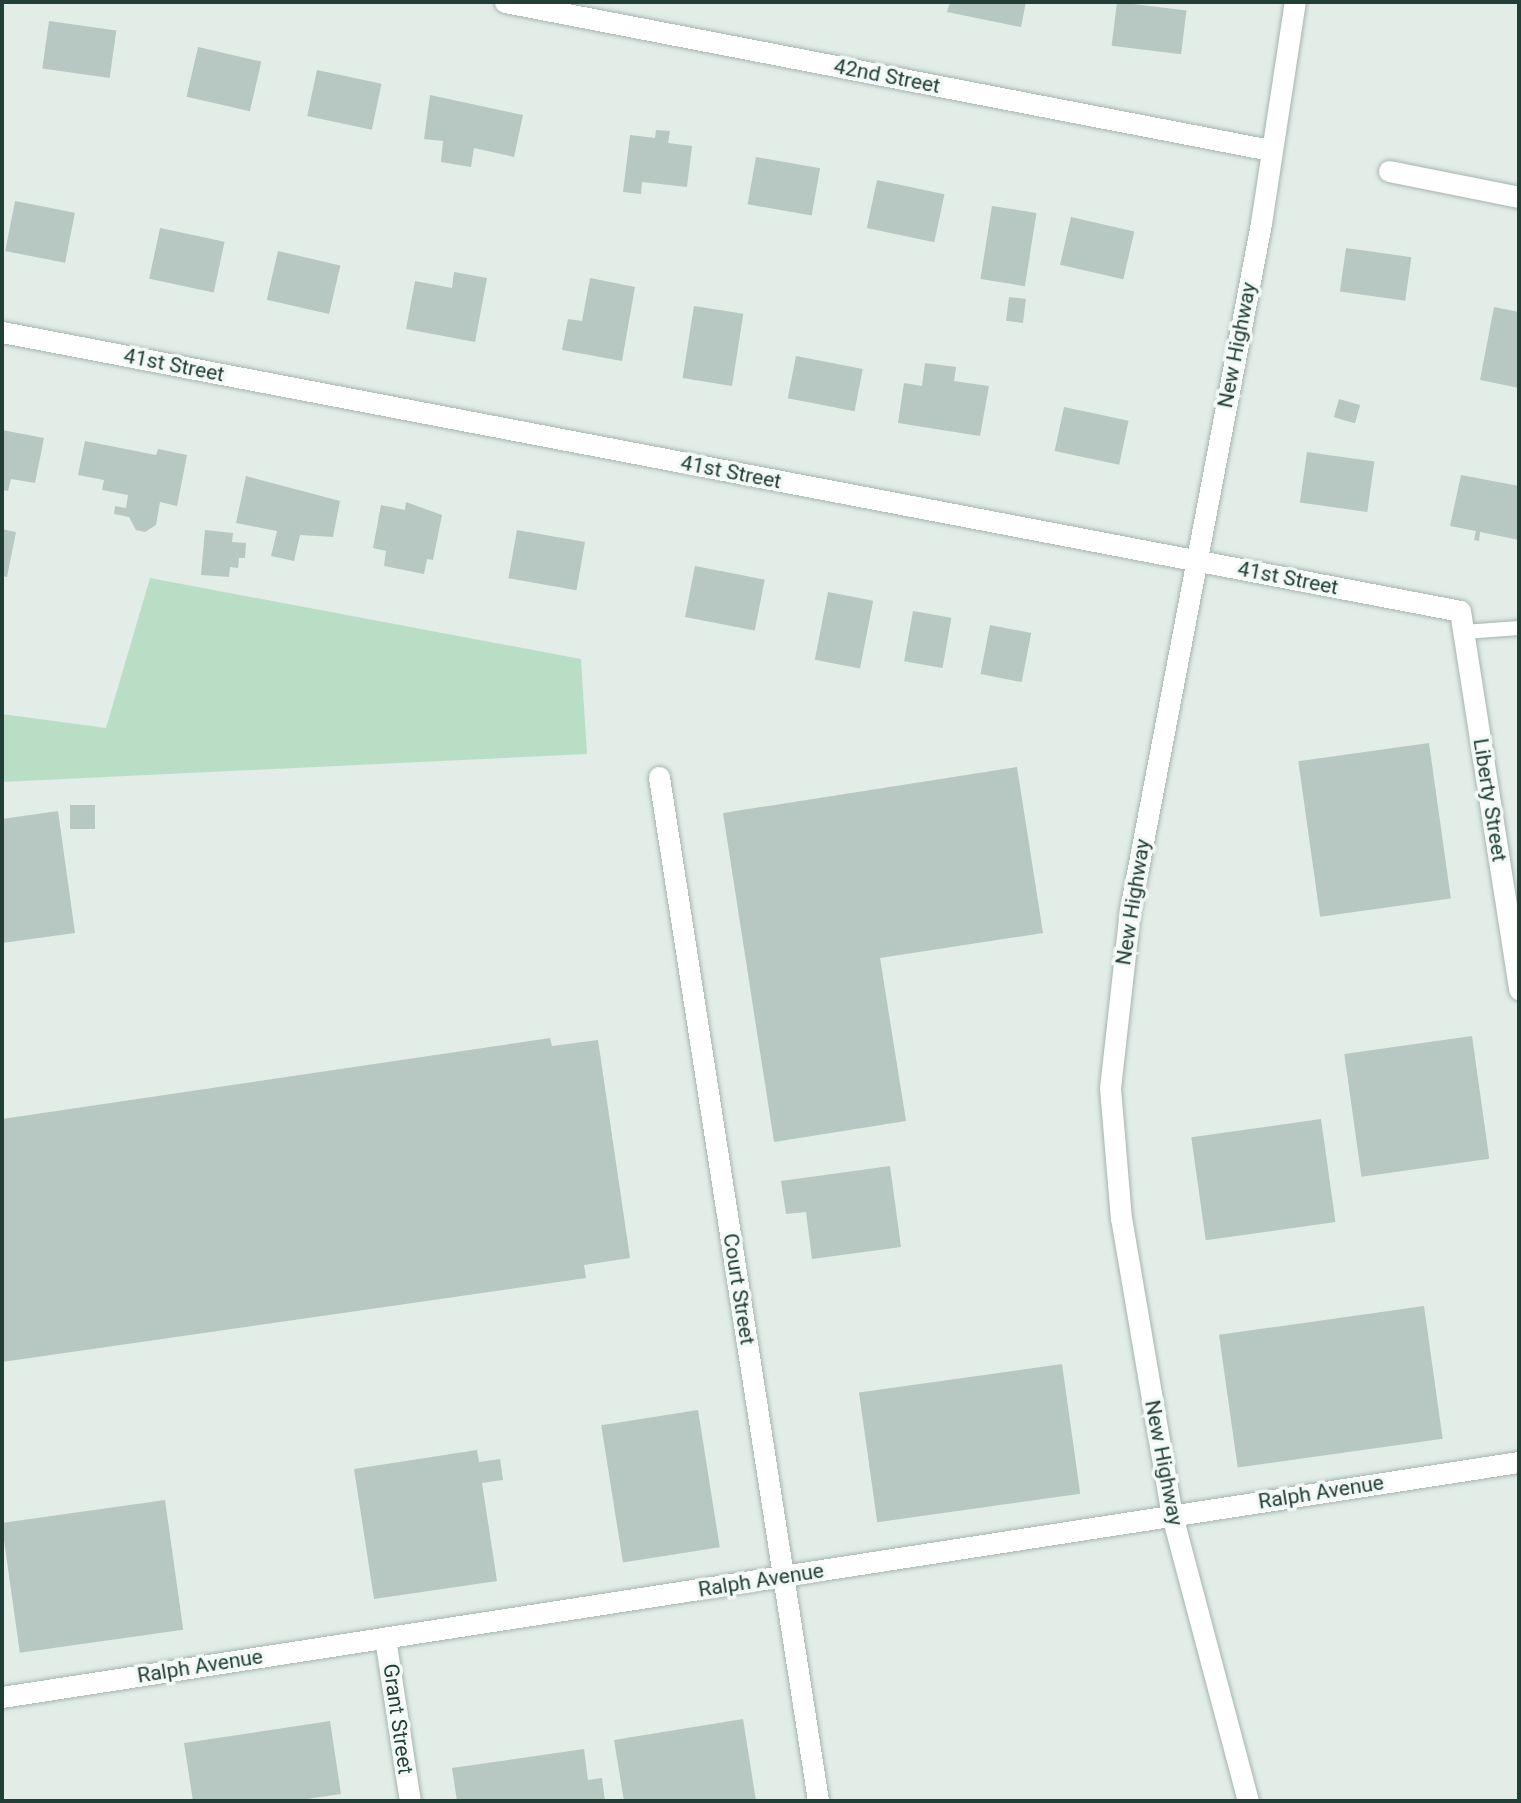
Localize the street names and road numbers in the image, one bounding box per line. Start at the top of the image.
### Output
street label: 42nd Street [832,53,942,99]
street label: New Highway [1212,280,1262,410]
street label: 41st Street [122,343,226,387]
street label: 41st Street [679,450,783,494]
street label: 41st Street [1236,556,1340,600]
street label: Liberty Street [1468,737,1512,863]
street label: New Highway [1111,837,1155,967]
street label: Court Street [718,1232,760,1346]
street label: New Highway [1139,1398,1189,1528]
street label: Ralph Avenue [1256,1470,1386,1514]
street label: Ralph Avenue [696,1558,826,1602]
street label: Ralph Avenue [135,1644,265,1688]
street label: Grant Street [378,1662,418,1776]

